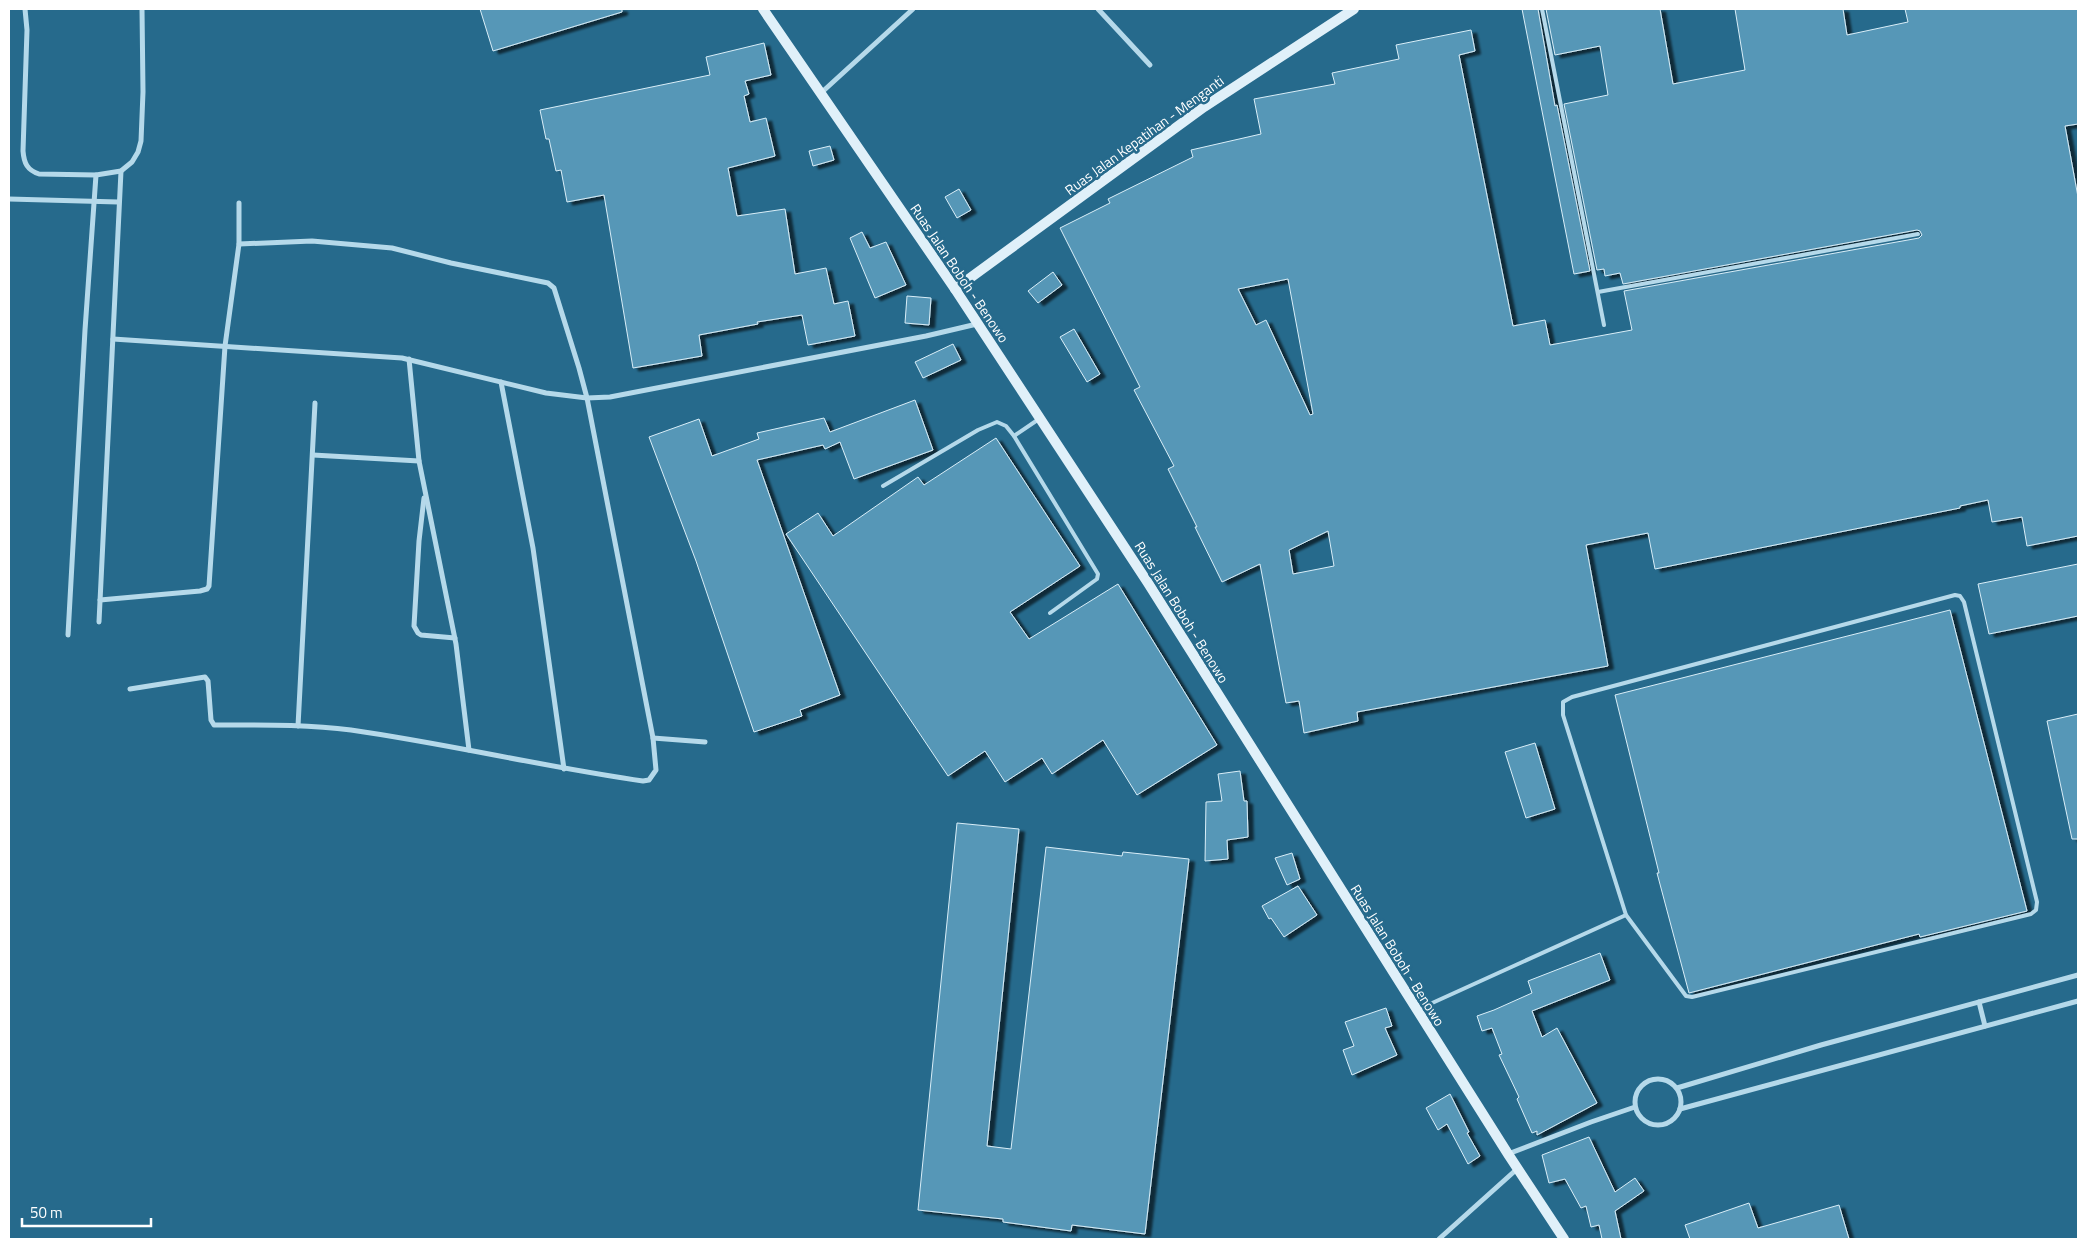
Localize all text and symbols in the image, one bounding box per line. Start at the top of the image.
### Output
street label: Ruas Jalan Kepatihan - Menganti [1060,70,1228,200]
street label: Ruas Jalan Boboh - Benowo [906,199,1014,347]
street label: Ruas Jalan Boboh - Benowo [1130,537,1234,687]
street label: Ruas Jalan Boboh - Benowo [1346,880,1450,1030]
scale bar [22,1196,151,1228]
text: 50 m [30,1201,63,1224]

